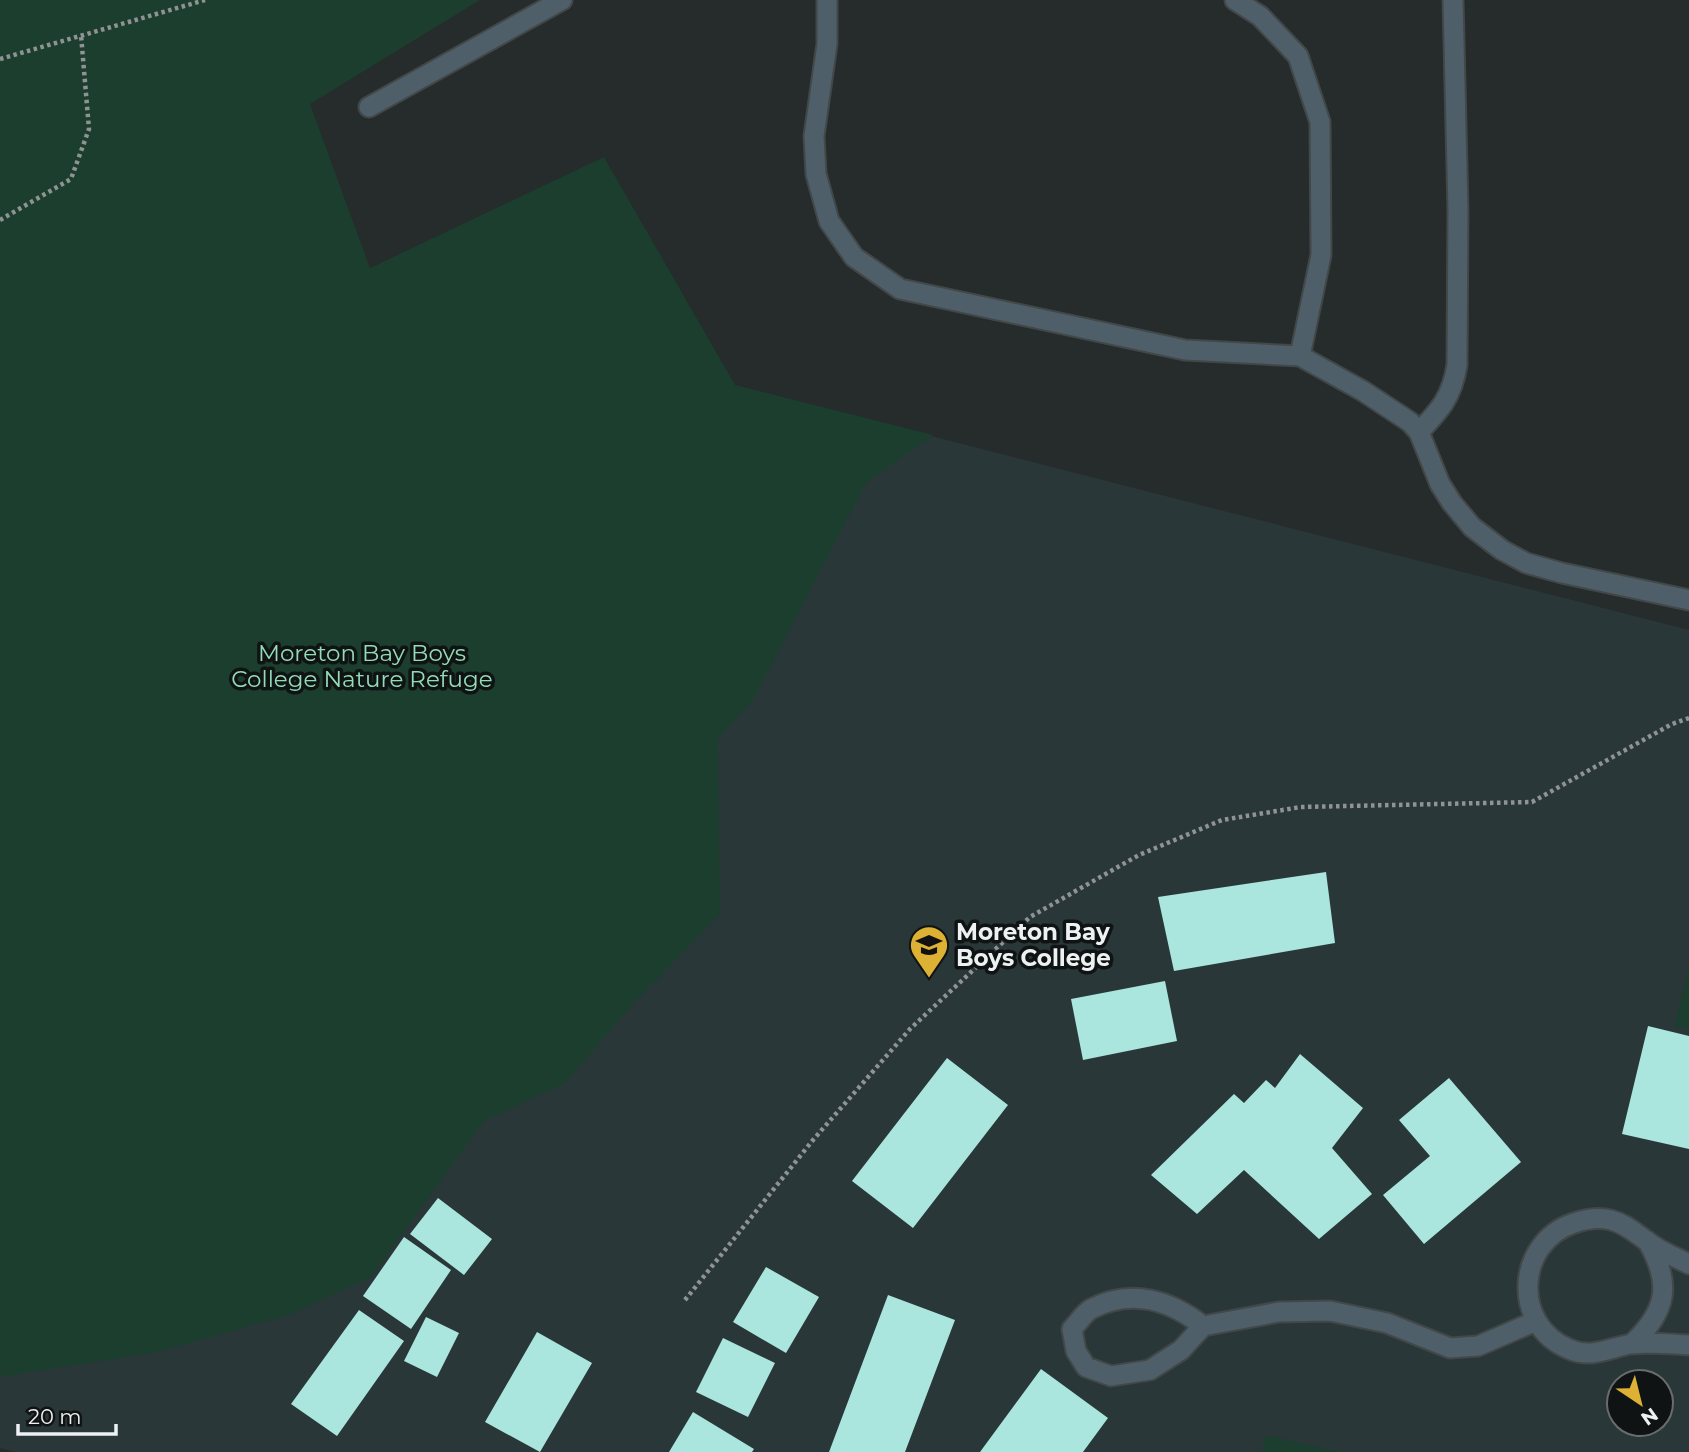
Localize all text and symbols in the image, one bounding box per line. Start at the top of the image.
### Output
park label: Moreton Bay Boys College Nature Refuge [231,639,493,693]
place label: Moreton Bay Boys College [956,918,1111,972]
school or university icon: Moreton Bay Boys College [908,924,950,979]
north arrow [1605,1368,1675,1438]
scale bar [18,1392,116,1436]
text: N [1637,1403,1662,1430]
text: 20 m [28,1404,82,1429]

